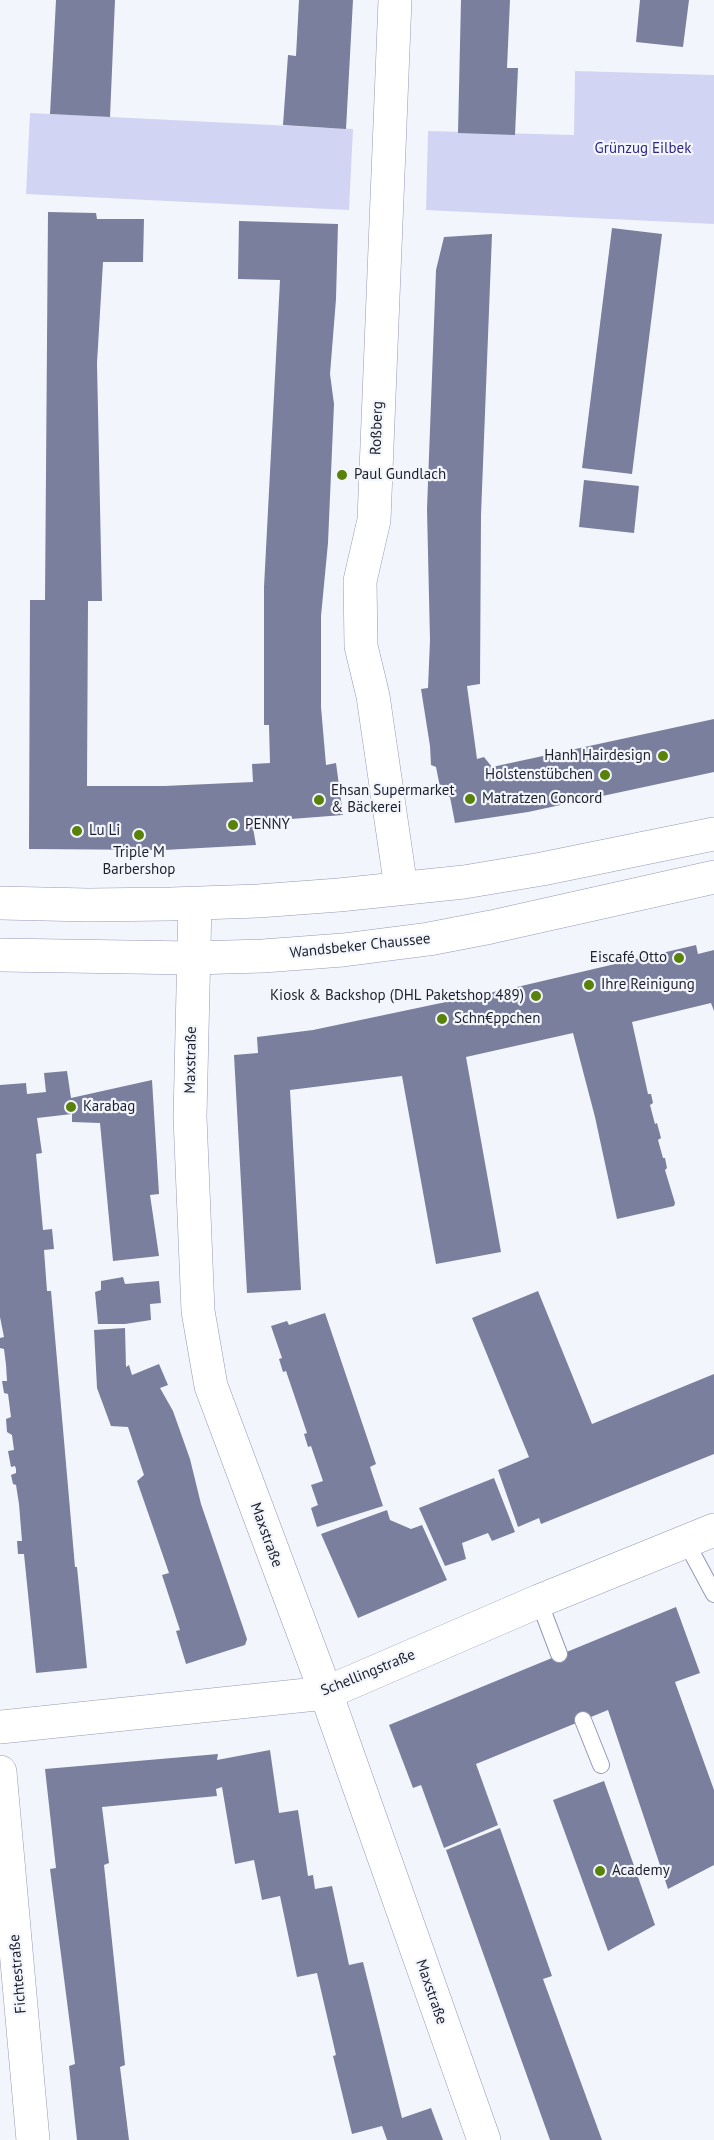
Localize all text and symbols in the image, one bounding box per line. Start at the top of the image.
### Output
park label: Grünzug Eilbek [595,140,691,158]
street label: Roßberg [367,401,387,455]
place label: Paul Gundlach [354,466,446,484]
marker: Paul Gundlach [335,468,349,482]
place label: Hanh Hairdesign [544,747,651,765]
marker: Hanh Hairdesign [656,749,670,763]
place label: Holstenstübchen [485,766,593,784]
marker: Holstenstübchen [598,768,612,782]
place label: Ehsan Supermarket & Bäckerei [331,782,455,817]
place label: Matratzen Concord [482,790,602,808]
marker: Matratzen Concord [463,792,477,806]
marker: Ehsan Supermarket & Bäckerei [312,793,326,807]
place label: PENNY [245,816,290,834]
marker: PENNY [226,818,240,832]
place label: Lu Li [89,822,120,840]
marker: Lu Li [70,824,84,838]
marker: Triple M Barbershop [132,828,146,842]
place label: Triple M Barbershop [103,844,175,879]
street label: Wandsbeker Chaussee [289,930,431,962]
place label: Eiscafé Otto [590,949,667,967]
marker: Eiscafé Otto [672,951,686,965]
place label: Ihre Reinigung [601,976,695,994]
marker: Ihre Reinigung [582,978,596,992]
place label: Kiosk & Backshop (DHL Paketshop 489) [270,987,524,1005]
marker: Kiosk & Backshop (DHL Paketshop 489) [529,989,543,1003]
place label: Schn€ppchen [454,1010,540,1028]
marker: Schn€ppchen [435,1012,449,1026]
street label: Maxstraße [181,1026,201,1094]
place label: Karabag [83,1098,135,1116]
marker: Karabag [64,1100,78,1114]
street label: Maxstraße [246,1500,286,1570]
street label: Schellingstraße [318,1646,418,1700]
place label: Academy [612,1862,670,1880]
marker: Academy [593,1864,607,1878]
street label: Fichtestraße [6,1934,30,2014]
street label: Maxstraße [412,1957,450,2027]

